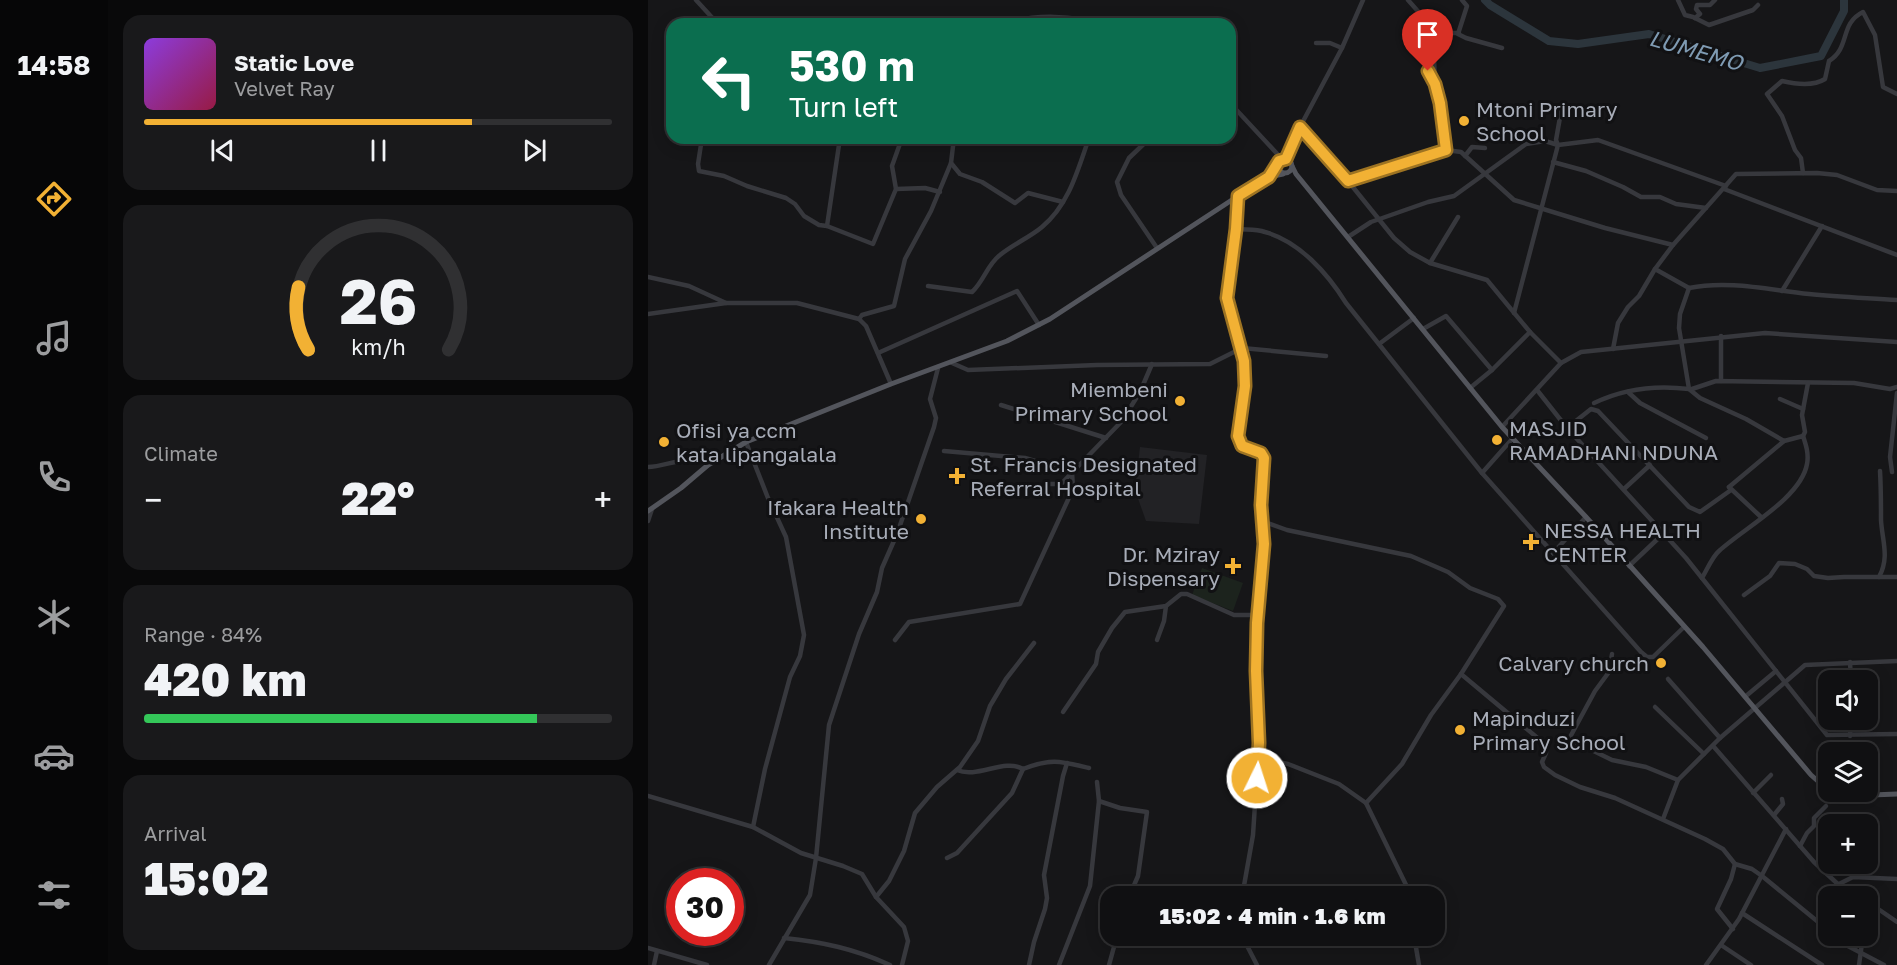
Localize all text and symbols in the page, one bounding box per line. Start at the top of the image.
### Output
pin [1402,9,1453,71]
icon: arrive [1411,18,1444,51]
water label: LUMEMO [1646,24,1747,77]
text: 530 m [789,40,915,90]
icon: left [690,42,768,120]
text: 14:58 [17,49,91,81]
text: Static Love [234,49,354,76]
text: Velvet Ray [234,76,335,100]
text: Turn left [789,91,898,123]
place label: Mtoni Primary School [1476,96,1618,146]
marker: Mtoni Primary School [1457,114,1471,128]
icon: previous [206,134,239,167]
icon: pause [362,134,395,167]
icon: next [518,134,551,167]
icon: directions [33,178,75,220]
text: 26 [339,263,417,338]
icon: music [33,317,75,359]
text: km/h [351,334,405,360]
place label: Miembeni Primary School [1014,376,1168,426]
marker: Miembeni Primary School [1173,394,1187,408]
place label: MASJID RAMADHANI NDUNA [1509,415,1718,465]
place label: Ofisi ya ccm kata lipangalala [676,417,837,467]
marker: MASJID RAMADHANI NDUNA [1490,433,1504,447]
marker: Ofisi ya ccm kata lipangalala [657,435,671,449]
text: Climate [144,441,218,465]
place label: St. Francis Designated Referral Hospital [970,451,1197,501]
icon: phone [33,456,75,498]
marker: St. Francis Designated Referral Hospital [948,467,966,485]
text: 22° [341,471,415,525]
text: − [144,480,162,519]
text: + [594,480,612,519]
place label: Ifakara Health Institute [767,494,909,544]
marker: Ifakara Health Institute [914,512,928,526]
place label: NESSA HEALTH CENTER [1544,517,1701,567]
marker: NESSA HEALTH CENTER [1522,533,1540,551]
place label: Dr. Mziray Dispensary [1107,541,1220,591]
marker: Dr. Mziray Dispensary [1224,557,1242,575]
icon: climate [33,596,75,638]
text: Range · 84% [144,622,262,646]
place label: Calvary church [1498,650,1649,676]
text: 420 km [144,652,307,706]
marker: Calvary church [1654,656,1668,670]
map controls [1818,670,1878,946]
button: sound [1818,670,1878,730]
place label: Mapinduzi Primary School [1472,705,1626,755]
marker: Mapinduzi Primary School [1453,723,1467,737]
icon: car [33,735,75,777]
button: layers [1818,742,1878,802]
position arrow [1225,746,1289,810]
button: + [1818,814,1878,874]
text: Arrival [144,821,207,845]
text: 15:02 [144,851,269,905]
speed limit sign: 30 [666,868,744,946]
icon: filters [33,874,75,916]
button: − [1818,886,1878,946]
text: 15:02 · 4 min · 1.6 km [1159,902,1386,929]

